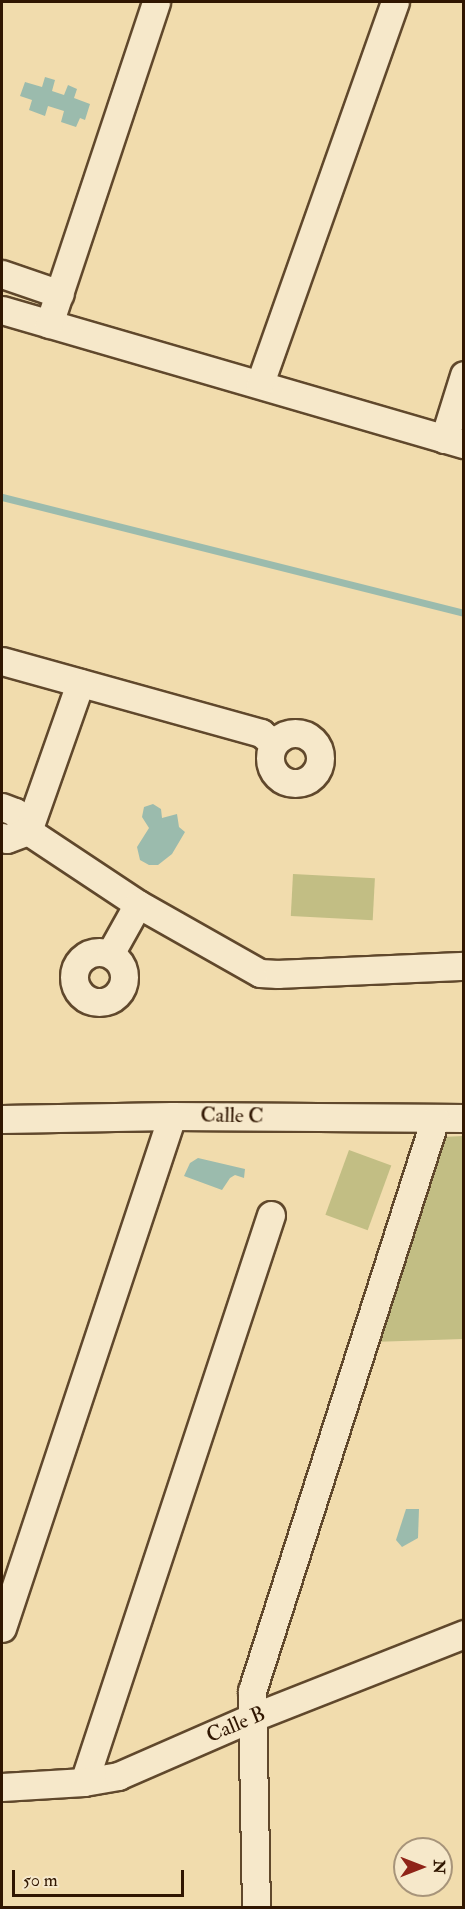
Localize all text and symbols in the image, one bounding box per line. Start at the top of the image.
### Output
street label: Calle C [200,1103,264,1129]
street label: Calle B [203,1701,269,1749]
north arrow [393,1837,453,1897]
scale bar [15,1858,188,1896]
text: N [429,1860,449,1874]
text: 50 m [23,1869,58,1892]

